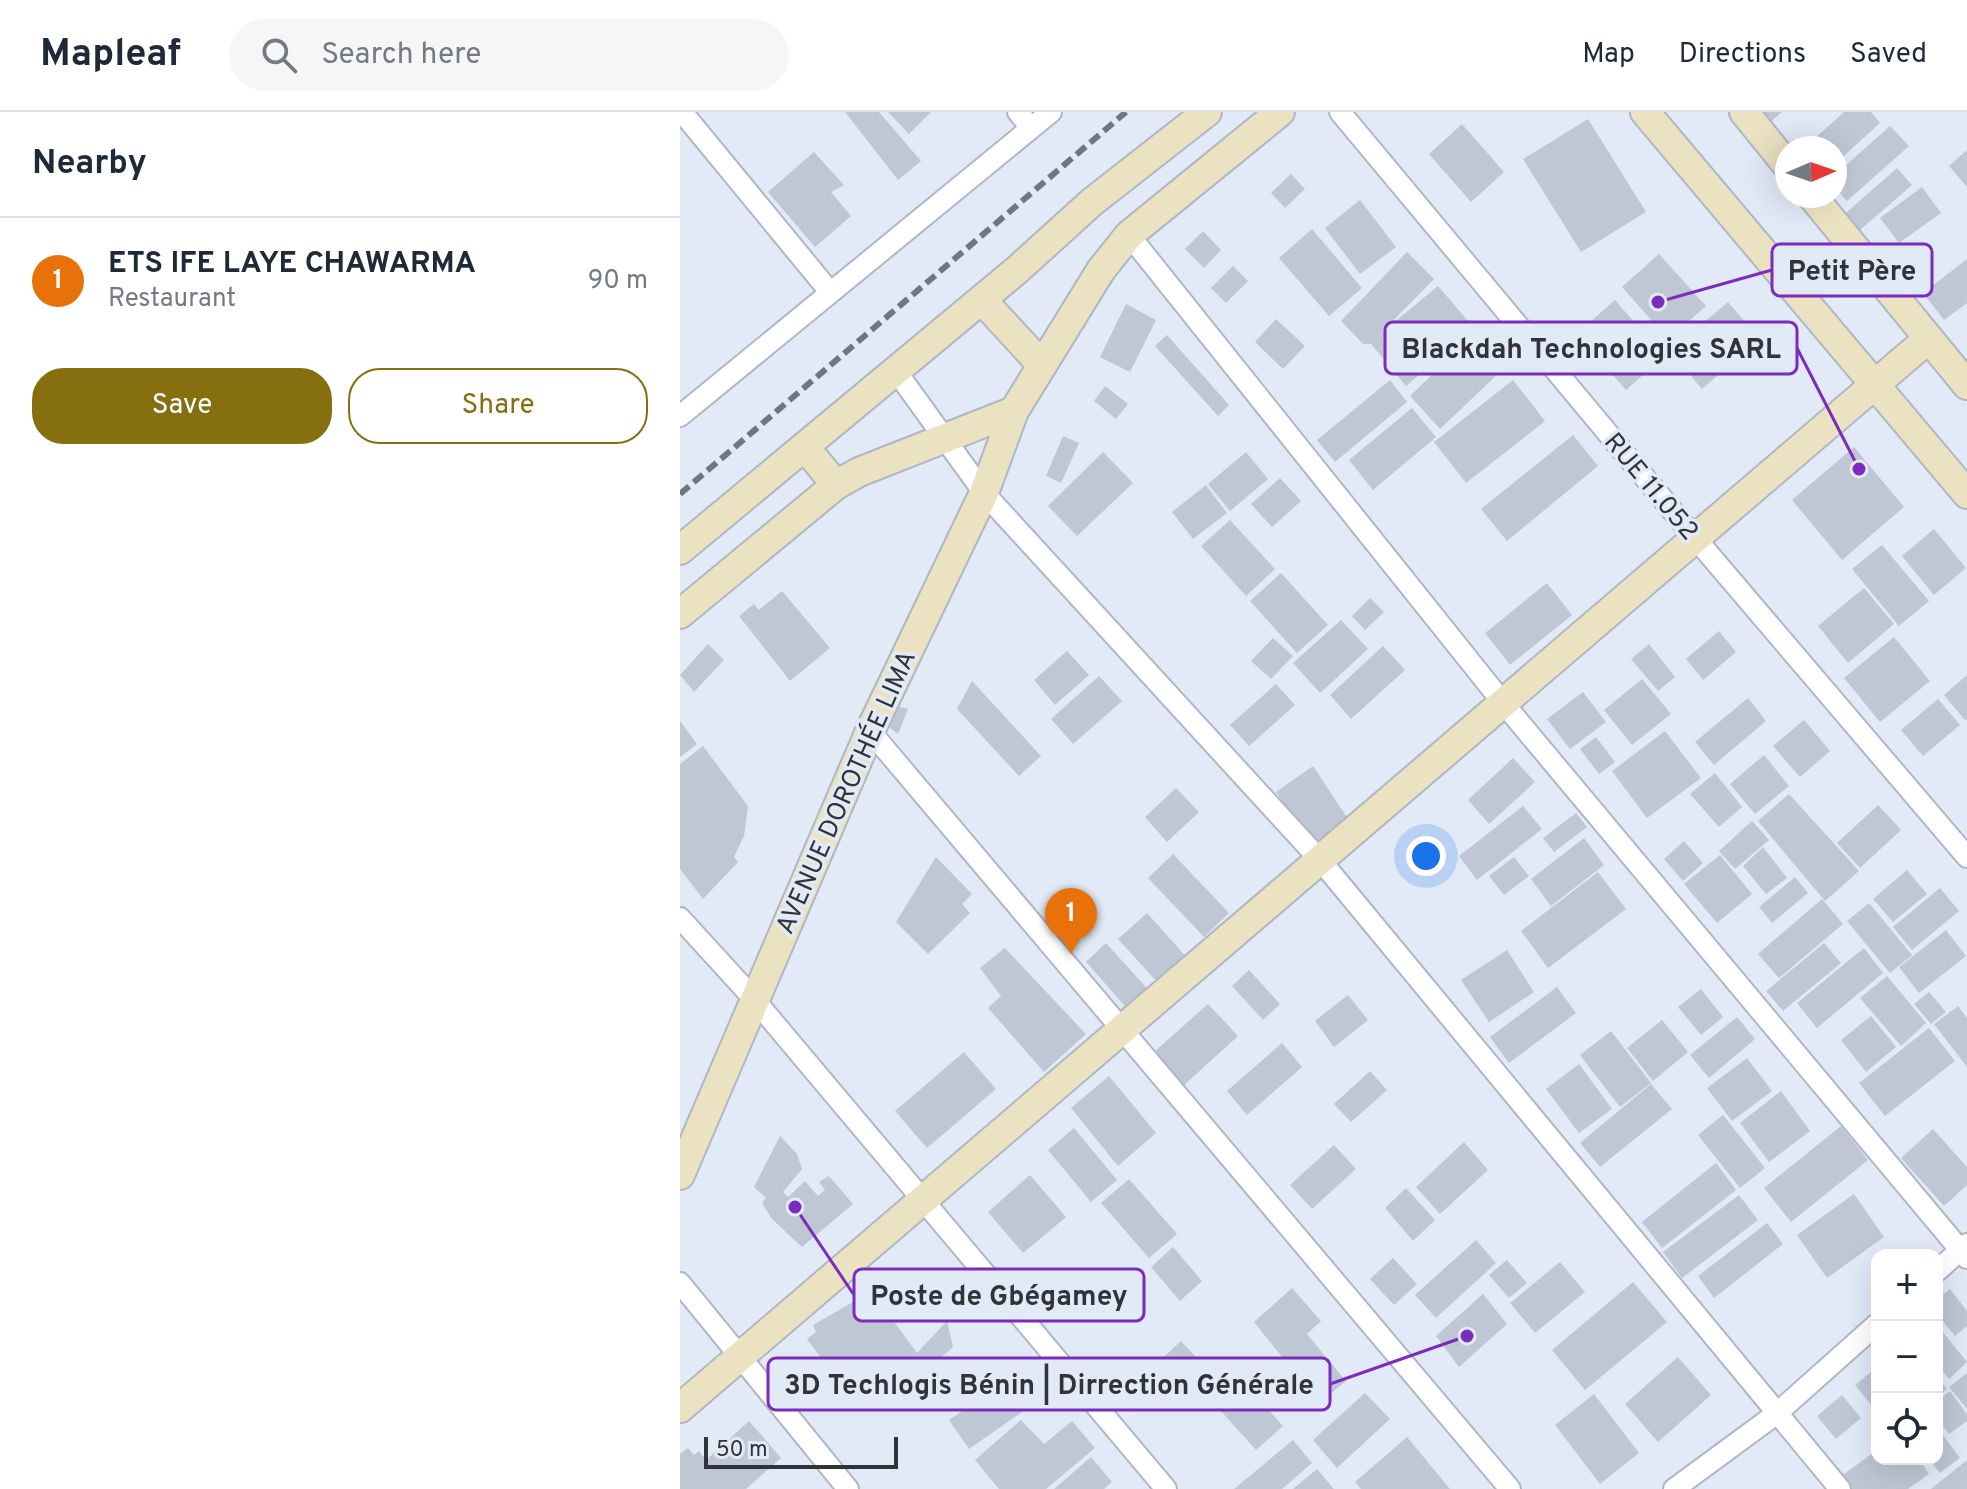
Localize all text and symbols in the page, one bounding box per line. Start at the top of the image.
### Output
search box [229,19,789,91]
text: Mapleaf [40,31,181,80]
icon: search [257,33,301,77]
text: Search here [321,37,481,74]
text: Map [1582,37,1635,73]
text: Directions [1679,37,1806,73]
text: Saved [1850,37,1927,73]
north arrow [1775,136,1847,208]
text: Nearby [32,143,147,186]
callout: Petit Père [1772,244,1932,296]
text: ETS IFE LAYE CHAWARMA [108,246,476,283]
text: Petit Père [1788,255,1916,291]
text: 1 [53,265,63,298]
text: 90 m [588,265,648,298]
text: Restaurant [108,283,236,316]
callout: Blackdah Technologies SARL [1385,322,1797,374]
text: Blackdah Technologies SARL [1401,333,1781,369]
button: Save [32,368,332,444]
button: Share [348,368,648,444]
street label: RUE 11.052 [1596,427,1705,548]
street label: AVENUE DOROTHÉE LIMA [768,645,925,940]
your location [1406,836,1446,876]
pin: 1 [1045,888,1097,954]
map controls [1871,1249,1943,1465]
button: + [1871,1249,1943,1321]
callout: Poste de Gbégamey [854,1269,1144,1321]
text: Poste de Gbégamey [870,1280,1128,1316]
button: − [1871,1321,1943,1393]
callout: 3D Techlogis Bénin | Dirrection Générale [768,1358,1330,1410]
text: 3D Techlogis Bénin | Dirrection Générale [784,1363,1314,1405]
button: locate [1871,1393,1943,1465]
scale bar [704,1433,898,1469]
text: 50 m [716,1437,768,1464]

